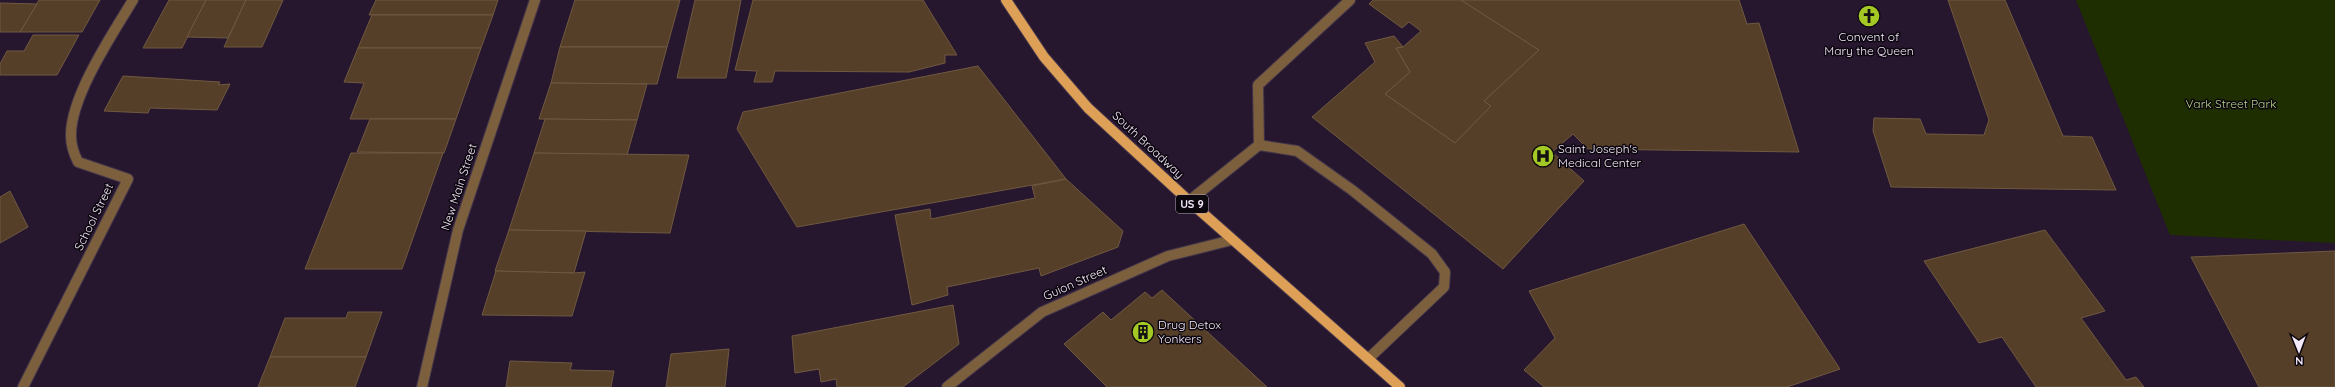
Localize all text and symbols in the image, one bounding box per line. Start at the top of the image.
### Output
church icon: Convent of Mary the Queen [1856,3,1882,29]
place label: Convent of Mary the Queen [1824,29,1914,58]
park label: Vark Street Park [2186,96,2276,111]
street label: South Broadway [1110,108,1187,182]
street label: New Main Street [437,141,480,232]
place label: Saint Joseph's Medical Center [1558,141,1641,170]
hospital icon: Saint Joseph's Medical Center [1530,143,1556,169]
street label: School Street [71,181,116,253]
road number: US 9 [1176,195,1208,213]
street label: Guion Street [1041,262,1109,303]
place label: Drug Detox Yonkers [1158,317,1221,346]
building icon: Drug Detox Yonkers [1130,319,1156,345]
north arrow [2279,331,2319,371]
text: N [2295,354,2303,368]

